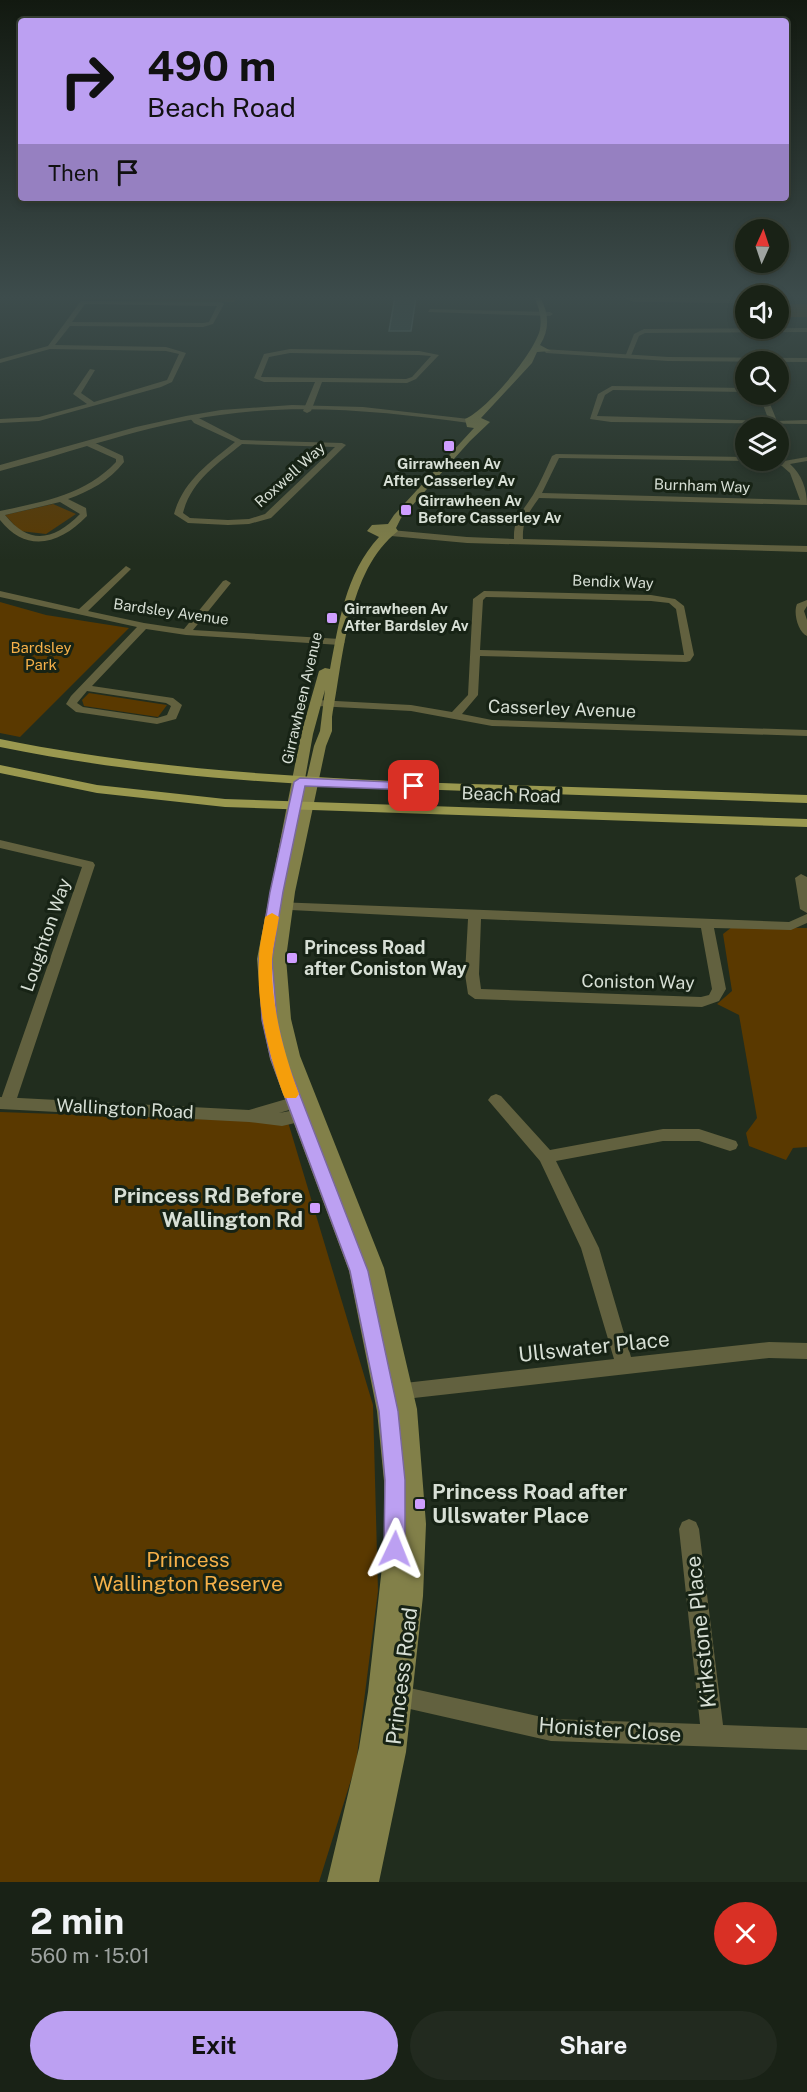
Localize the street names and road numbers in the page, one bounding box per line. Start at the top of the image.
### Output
street label: Roxwell Way [251,439,328,510]
street label: Burnham Way [654,475,750,496]
street label: Bendix Way [572,572,654,591]
street label: Bardsley Avenue [112,595,230,628]
street label: Girrawheen Avenue [278,630,325,766]
street label: Casserley Avenue [487,695,637,722]
street label: Beach Road [461,782,561,807]
street label: Loughton Way [16,875,75,994]
street label: Coniston Way [581,970,695,993]
street label: Wallington Road [56,1094,194,1123]
street label: Ullswater Place [517,1326,671,1367]
street label: Kirkstone Place [680,1555,721,1709]
street label: Princess Road [381,1606,422,1746]
street label: Honister Close [538,1712,682,1747]

